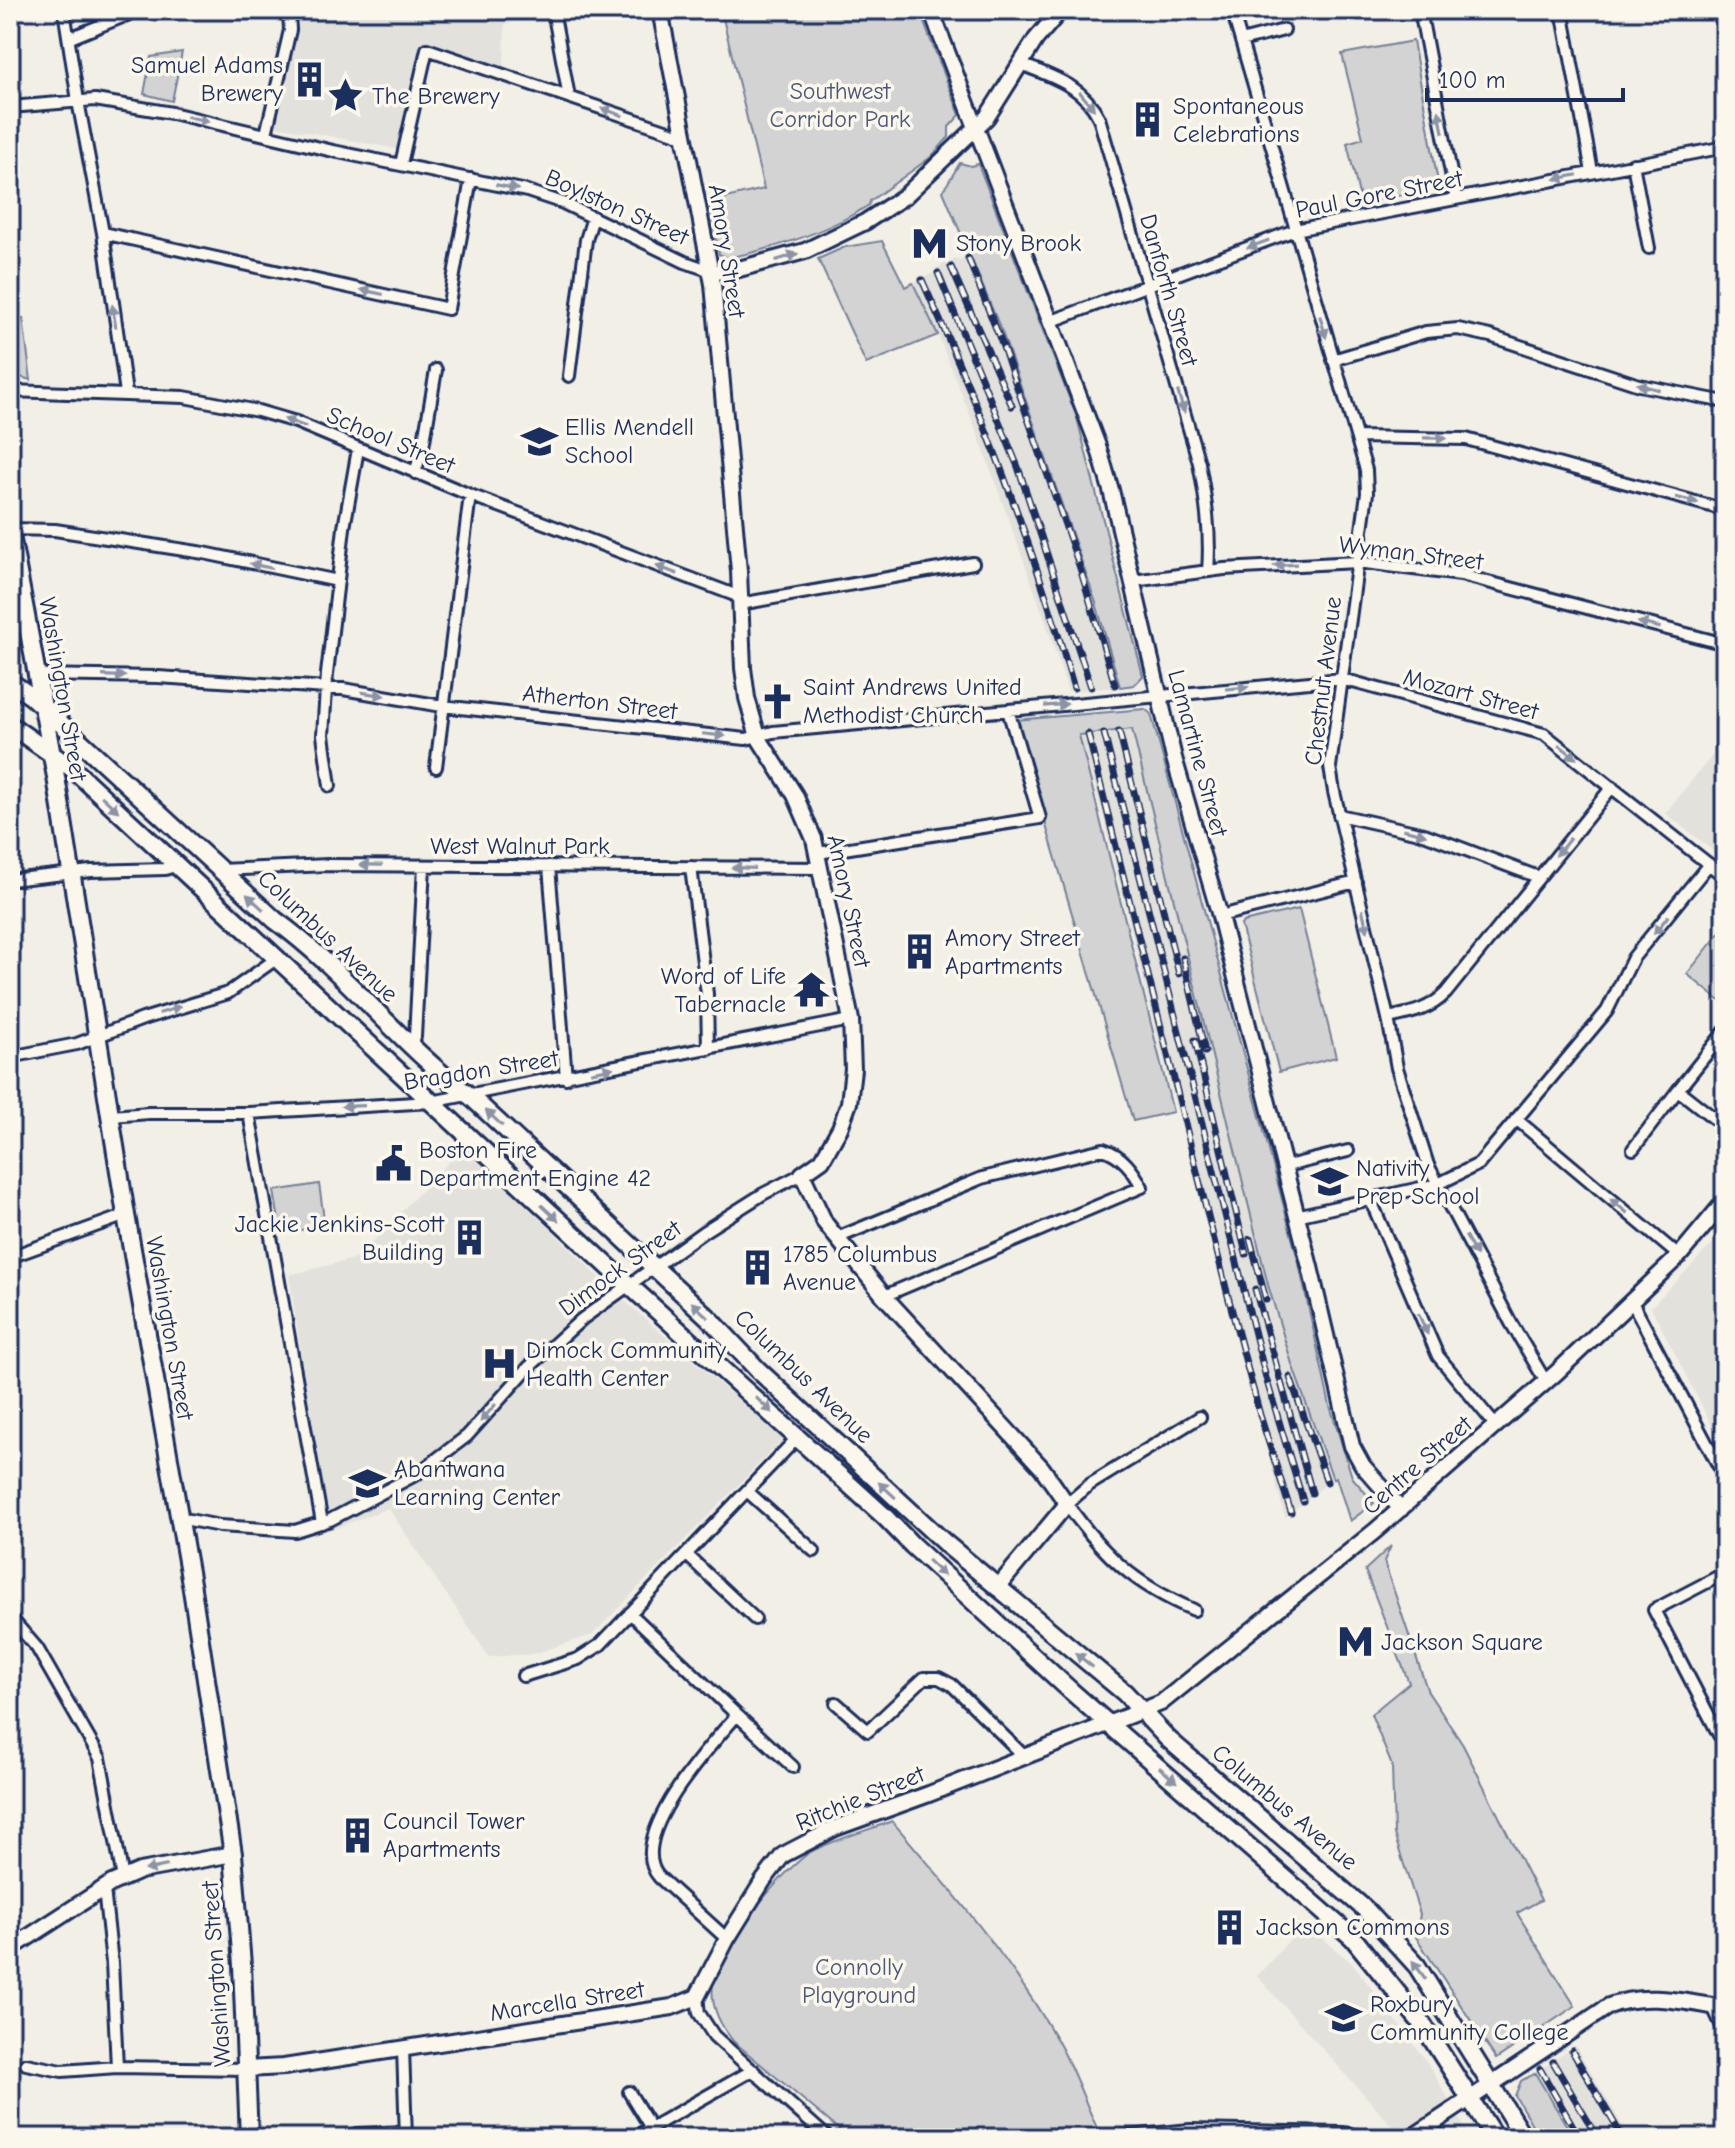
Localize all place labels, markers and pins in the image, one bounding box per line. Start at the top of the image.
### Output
place label: Samuel Adams Brewery [131,51,283,107]
building icon: Samuel Adams Brewery [290,60,328,98]
place icon: The Brewery [327,77,365,115]
place label: The Brewery [372,82,500,110]
place label: Spontaneous Celebrations [1173,92,1304,148]
building icon: Spontaneous Celebrations [1128,101,1166,139]
metro station icon: Stony Brook [911,224,949,262]
place label: Stony Brook [956,229,1082,257]
place label: Ellis Mendell School [565,413,694,469]
school or university icon: Ellis Mendell School [520,422,558,460]
place label: Saint Andrews United Methodist Church [803,673,1022,729]
church icon: Saint Andrews United Methodist Church [758,682,796,720]
place label: Amory Street Apartments [945,924,1081,980]
building icon: Amory Street Apartments [900,933,938,971]
place label: Word of Life Tabernacle [661,962,786,1018]
temple icon: Word of Life Tabernacle [793,971,831,1009]
place label: Boston Fire Department Engine 42 [419,1136,651,1192]
public building icon: Boston Fire Department Engine 42 [374,1145,412,1183]
place label: Nativity Prep School [1356,1154,1480,1210]
school or university icon: Nativity Prep School [1311,1163,1349,1201]
place label: Jackie Jenkins-Scott Building [235,1210,445,1266]
building icon: Jackie Jenkins-Scott Building [451,1219,489,1257]
place label: 1785 Columbus Avenue [783,1240,937,1296]
building icon: 1785 Columbus Avenue [738,1249,776,1287]
place label: Dimock Community Health Center [526,1336,726,1392]
hospital icon: Dimock Community Health Center [481,1345,519,1383]
place label: Abantwana Learning Center [394,1455,560,1511]
school or university icon: Abantwana Learning Center [349,1464,387,1502]
metro station icon: Jackson Square [1336,1623,1374,1661]
place label: Jackson Square [1381,1628,1543,1656]
place label: Council Tower Apartments [383,1807,525,1863]
building icon: Council Tower Apartments [338,1816,376,1854]
building icon: Jackson Commons [1211,1908,1249,1946]
place label: Jackson Commons [1256,1913,1450,1941]
place label: Roxbury Community College [1370,1990,1568,2046]
school or university icon: Roxbury Community College [1325,1999,1363,2037]

